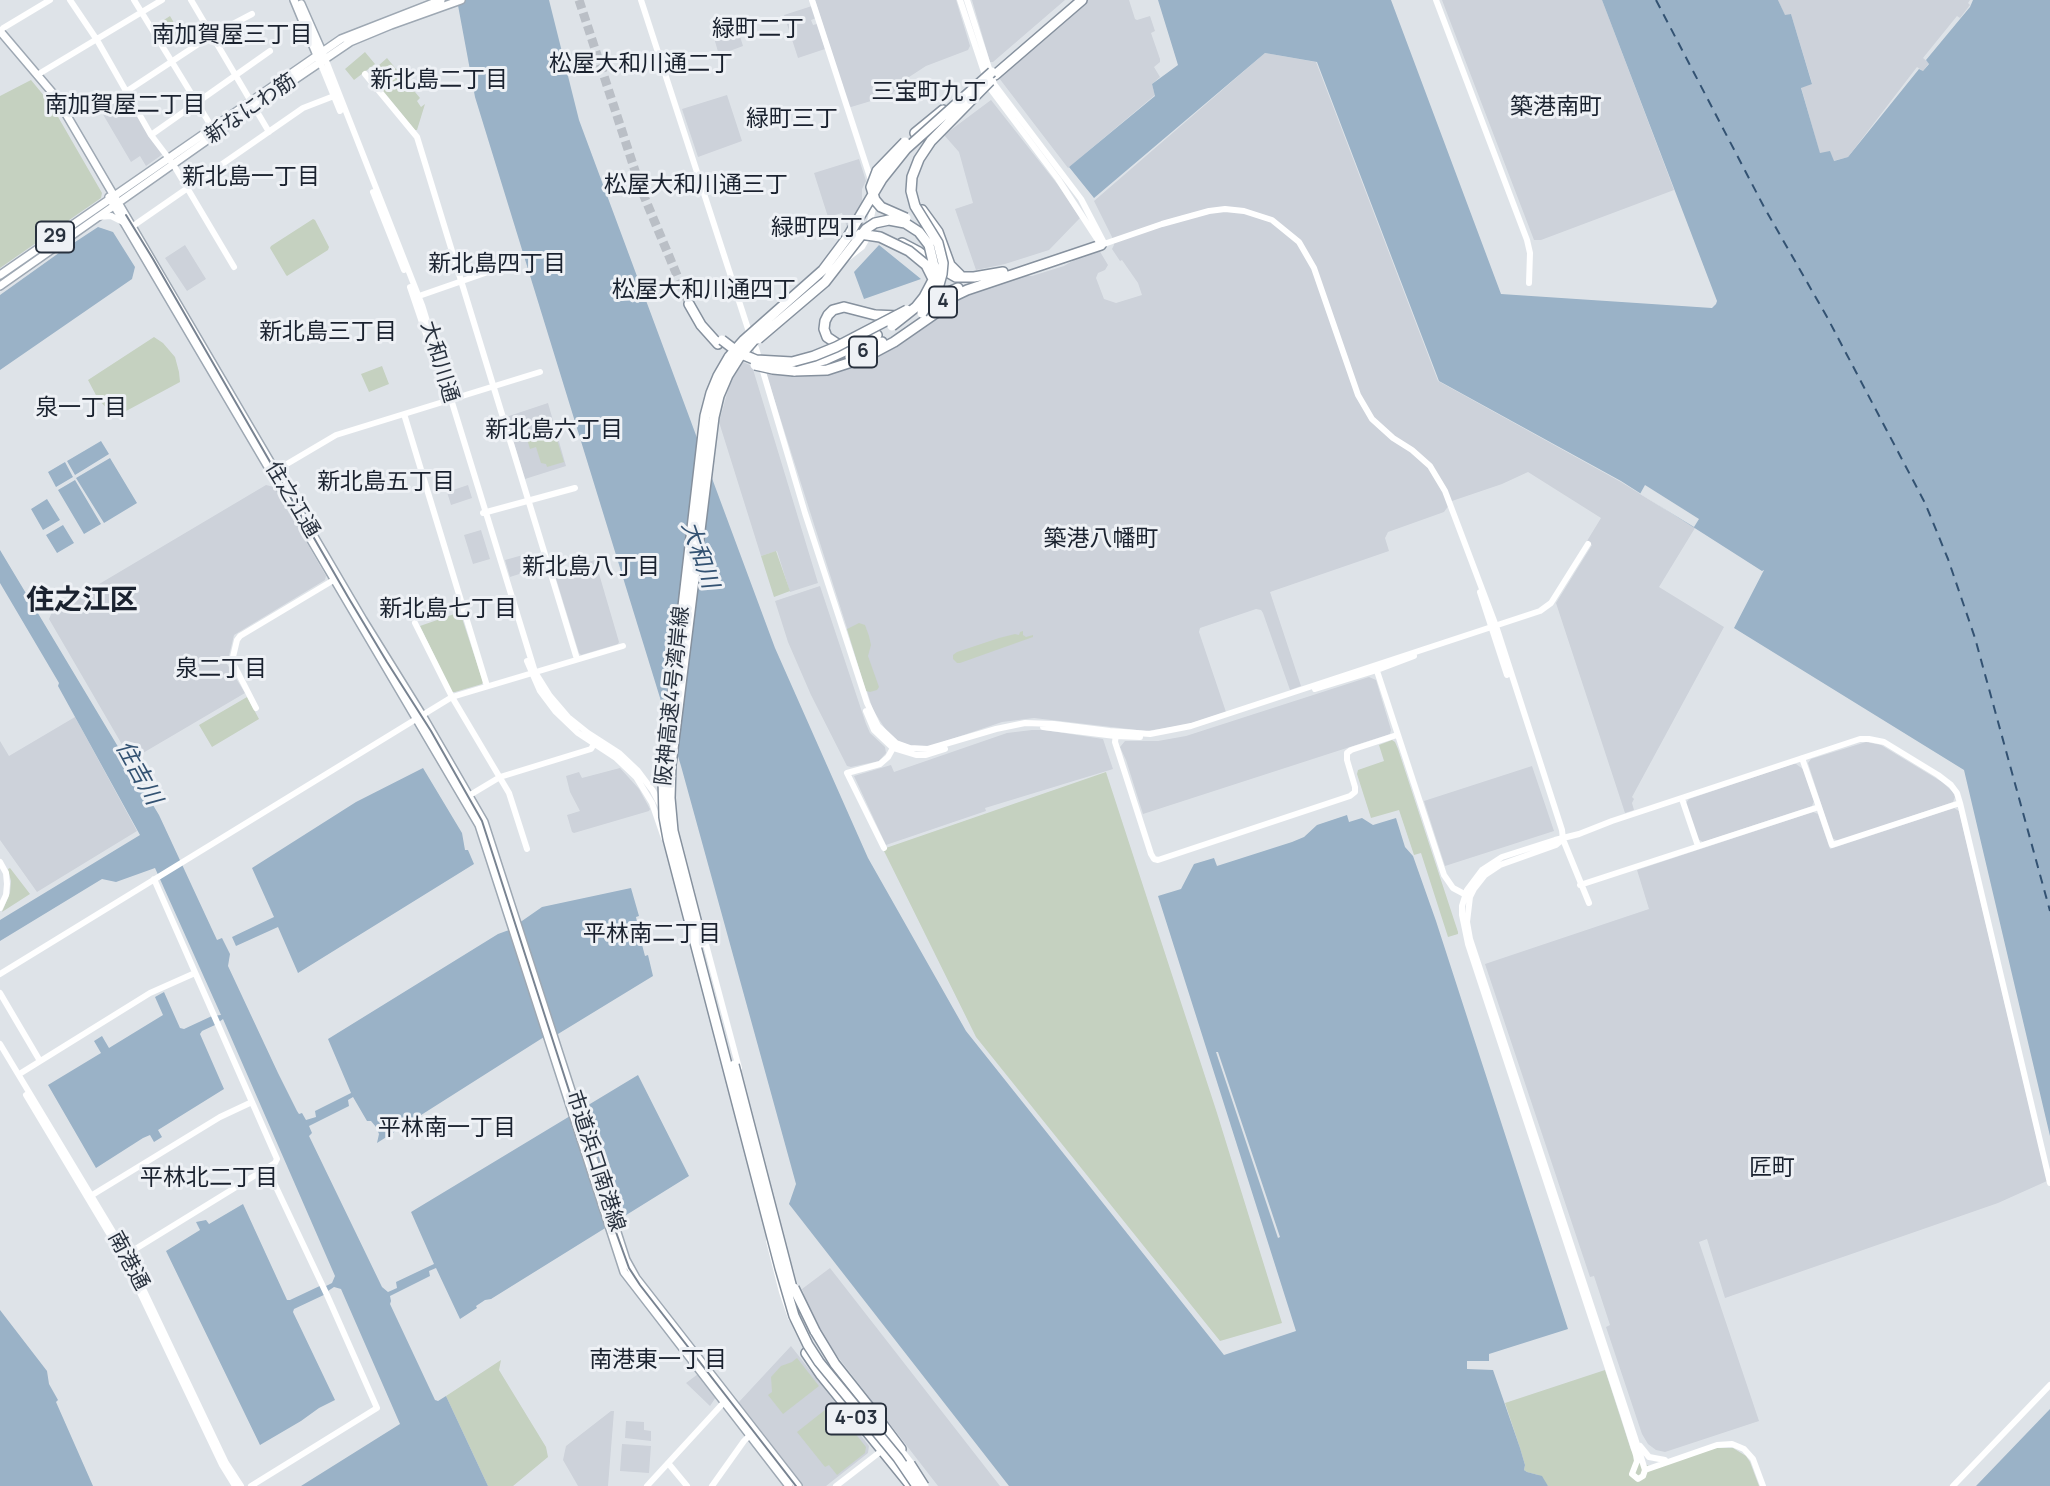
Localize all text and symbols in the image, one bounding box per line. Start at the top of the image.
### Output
district label: 緑町二丁 [712,16,804,44]
district label: 南加賀屋三丁目 [152,22,312,50]
district label: 松屋大和川通二丁 [549,51,733,79]
district label: 新北島二丁目 [370,67,508,95]
street label: 新なにわ筋 [201,69,301,149]
district label: 三宝町九丁 [872,79,986,107]
district label: 南加賀屋二丁目 [45,92,205,120]
district label: 築港南町 [1510,94,1602,122]
district label: 緑町三丁 [746,106,838,134]
district label: 新北島一丁目 [182,164,320,192]
district label: 松屋大和川通三丁 [604,172,788,200]
district label: 緑町四丁 [771,215,863,243]
road number: 29 [36,221,74,252]
district label: 新北島四丁目 [428,251,566,279]
district label: 松屋大和川通四丁 [612,277,796,305]
road number: 4 [929,286,957,318]
street label: 大和川通 [415,318,463,406]
district label: 新北島三丁目 [259,319,397,347]
road number: 6 [849,336,877,368]
district label: 泉一丁目 [35,395,127,423]
district label: 新北島六丁目 [485,417,623,445]
street label: 住之江通 [260,458,324,542]
district label: 新北島五丁目 [317,469,455,497]
water label: 大和川 [675,518,723,592]
district label: 築港八幡町 [1044,526,1158,554]
district label: 新北島八丁目 [522,554,660,582]
district label: 住之江区 [26,584,138,618]
district label: 新北島七丁目 [379,596,517,624]
street label: 阪神高速4号湾岸線 [651,605,695,787]
district label: 泉二丁目 [175,656,267,684]
water label: 住吉川 [109,736,167,810]
district label: 平林南二丁目 [583,921,721,949]
street label: 市道浜口南港線 [560,1087,630,1235]
district label: 平林南一丁目 [378,1115,516,1143]
district label: 匠町 [1749,1155,1795,1183]
district label: 平林北二丁目 [140,1165,278,1193]
street label: 南港通 [102,1227,154,1295]
district label: 南港東一丁目 [589,1347,727,1375]
road number: 4-03 [826,1404,886,1434]

